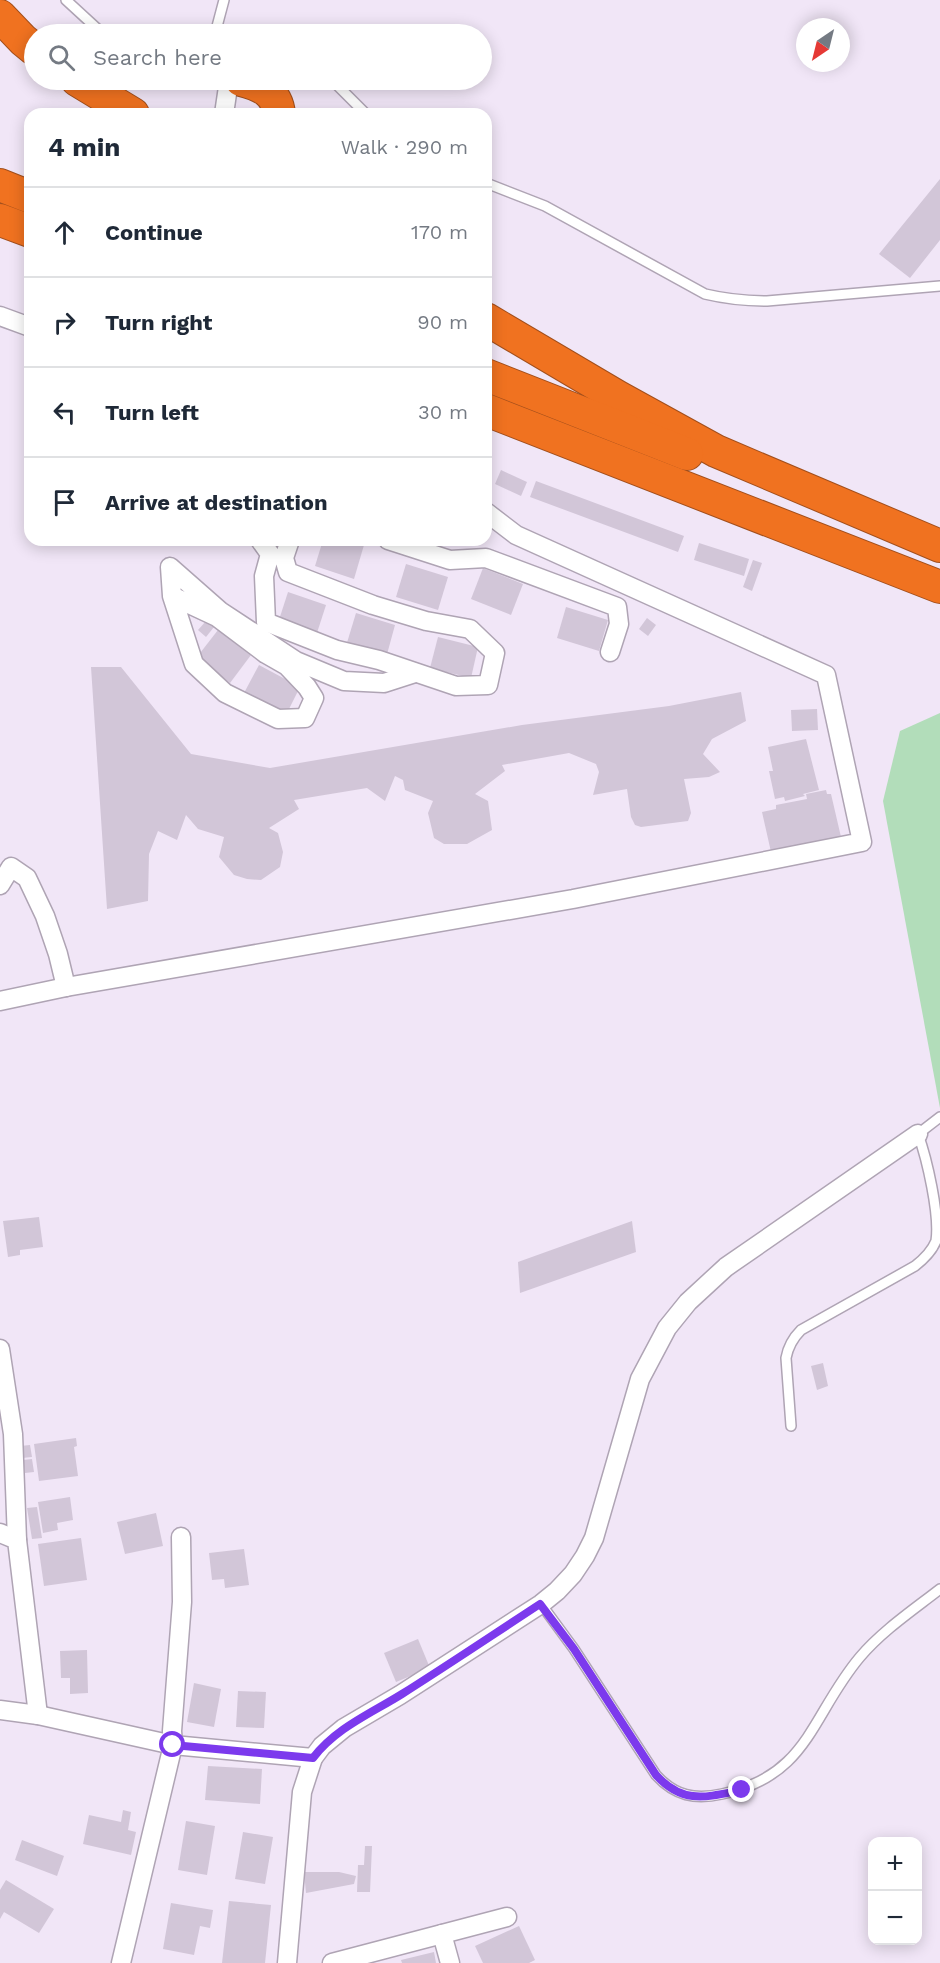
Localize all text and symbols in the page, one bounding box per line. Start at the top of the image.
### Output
north arrow [796,18,850,72]
search box [24,24,492,90]
icon: search [45,41,78,74]
text: Search here [93,45,222,70]
text: 4 min [48,132,120,162]
text: Walk · 290 m [341,135,468,159]
icon: ahead [48,216,81,249]
text: Continue [105,220,203,245]
text: 170 m [411,220,468,244]
icon: right [48,306,81,339]
text: Turn right [105,310,212,335]
text: 90 m [417,310,468,334]
icon: left [48,396,81,429]
text: Turn left [105,400,199,425]
text: 30 m [418,400,468,424]
icon: arrive [48,486,81,519]
text: Arrive at destination [105,490,328,515]
route start [159,1731,185,1757]
route end [728,1776,754,1802]
map controls [868,1837,922,1945]
button: + [868,1837,922,1891]
button: − [868,1891,922,1945]

